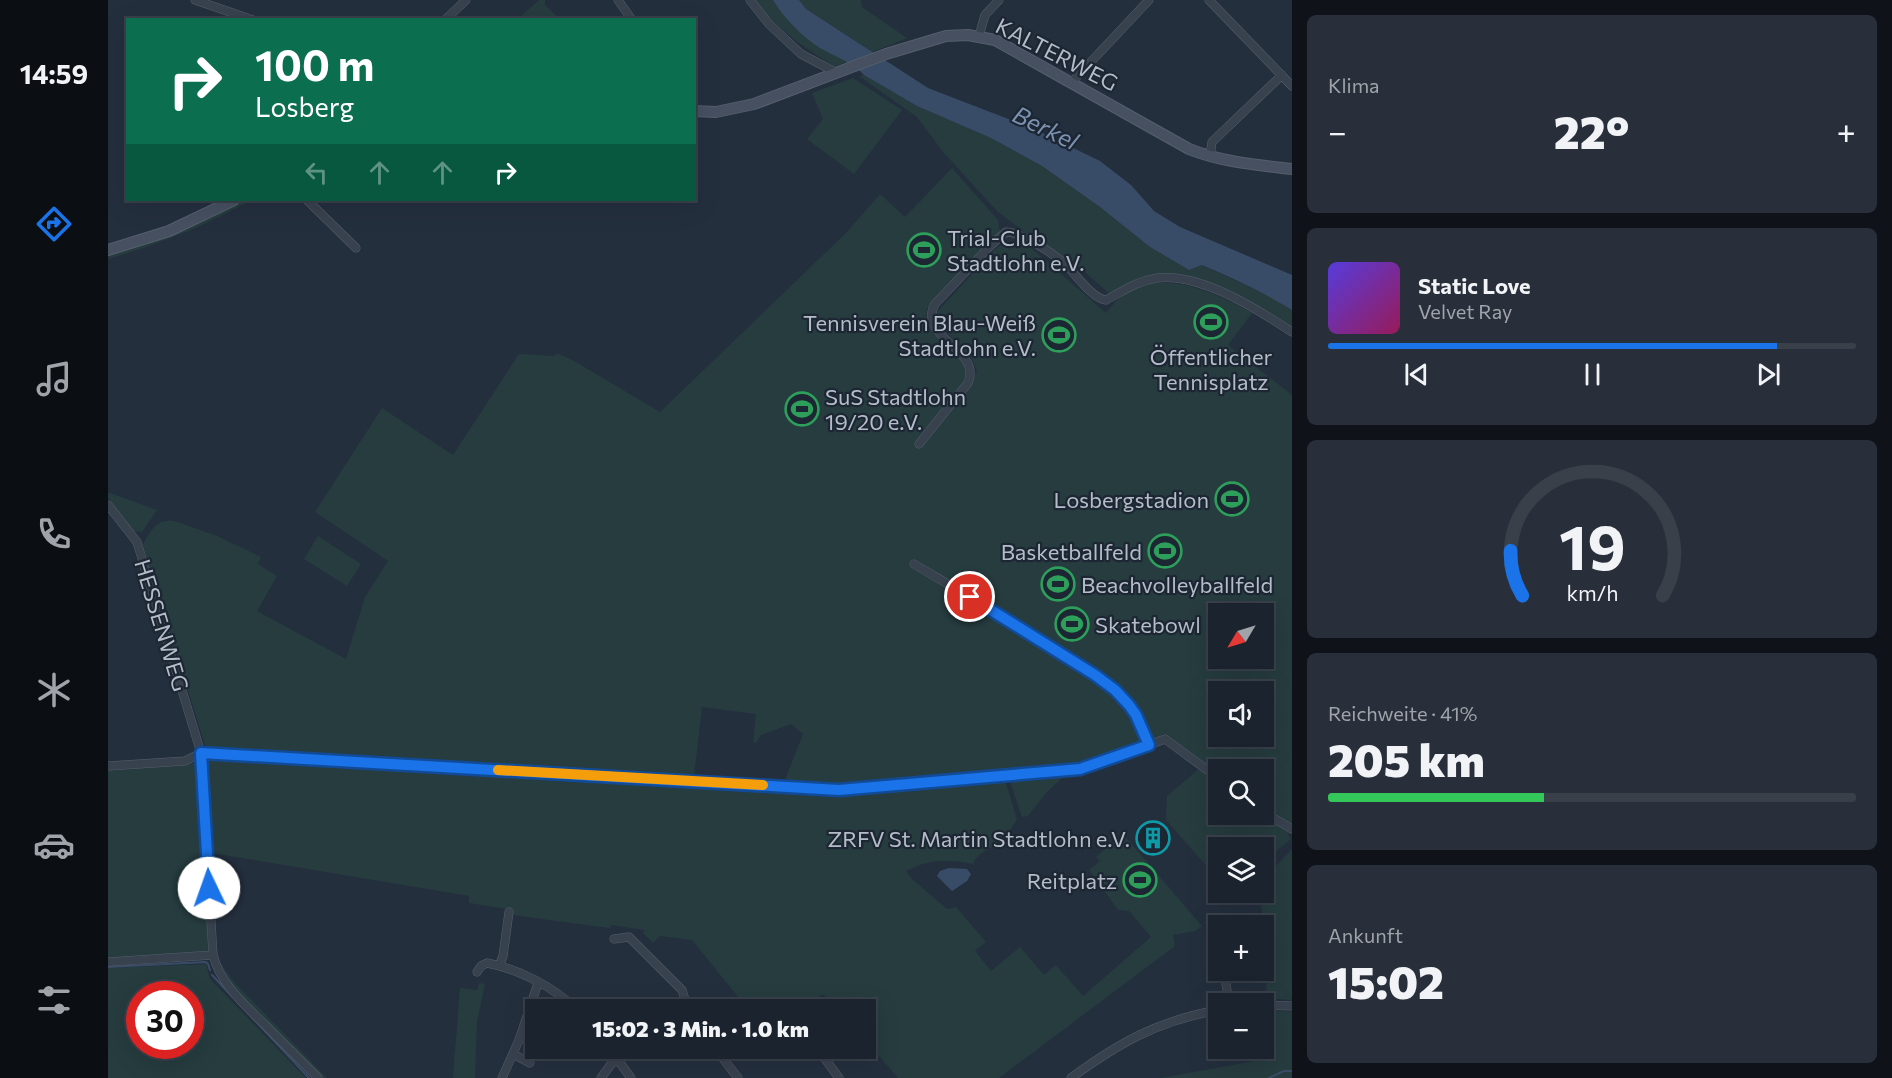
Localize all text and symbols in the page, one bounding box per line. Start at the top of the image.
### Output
street label: KALTERWEG [991,12,1123,96]
text: 100 m [255,38,375,90]
icon: right [156,42,234,120]
text: 14:59 [20,57,88,90]
text: Klima [1328,73,1380,97]
text: Losberg [255,90,354,123]
water label: Berkel [1009,99,1084,156]
text: 22° [1554,103,1630,158]
text: − [1328,110,1347,151]
text: + [1837,110,1856,151]
icon: left [300,156,333,189]
icon: ahead [363,156,396,189]
icon: ahead [426,156,459,189]
icon: right [489,156,522,189]
icon: directions [33,203,75,245]
place label: Trial-Club Stadtlohn e.V. [947,224,1084,276]
sports icon: Trial-Club Stadtlohn e.V. [906,232,942,268]
text: Static Love [1418,272,1531,299]
text: Velvet Ray [1418,299,1512,323]
sports icon: Öffentlicher Tennisplatz [1193,304,1229,340]
place label: Tennisverein Blau-Weiß Stadtlohn e.V. [803,309,1036,361]
sports icon: Tennisverein Blau-Weiß Stadtlohn e.V. [1041,317,1077,353]
place label: Öffentlicher Tennisplatz [1150,343,1273,395]
icon: music [33,358,75,400]
icon: previous [1400,358,1433,391]
icon: pause [1576,358,1609,391]
icon: next [1752,358,1785,391]
place label: SuS Stadtlohn 19/20 e.V. [825,383,966,435]
sports icon: SuS Stadtlohn 19/20 e.V. [784,391,820,427]
sports icon: Losbergstadion [1214,481,1250,517]
place label: Losbergstadion [1054,486,1209,513]
text: 19 [1559,507,1625,583]
icon: phone [33,513,75,555]
sports icon: Basketballfeld [1147,533,1183,569]
place label: Basketballfeld [1001,538,1142,565]
street label: HESSENWEG [129,556,195,694]
sports icon: Beachvolleyballfeld [1040,566,1076,602]
pin [944,571,995,622]
place label: Beachvolleyballfeld [1081,571,1273,598]
text: km/h [1566,579,1618,605]
icon: arrive [953,580,986,613]
north arrow [1208,603,1274,669]
map controls [1208,603,1274,1059]
sports icon: Skatebowl [1054,606,1090,642]
place label: Skatebowl [1095,611,1201,638]
icon: climate [33,669,75,711]
button: sound [1208,681,1274,747]
text: Reichweite · 41% [1328,701,1477,725]
text: 205 km [1328,731,1485,786]
button: search [1208,759,1274,825]
building icon: ZRFV St. Martin Stadtlohn e.V. [1135,820,1171,856]
icon: car [33,824,75,866]
place label: ZRFV St. Martin Stadtlohn e.V. [827,825,1130,852]
button: layers [1208,837,1274,903]
position arrow [177,856,241,920]
sports icon: Reitplatz [1122,862,1158,898]
place label: Reitplatz [1027,867,1117,894]
button: + [1208,915,1274,981]
text: Ankunft [1328,923,1403,947]
text: 15:02 [1328,953,1444,1008]
icon: filters [33,979,75,1021]
speed limit sign: 30 [126,981,204,1059]
button: − [1208,993,1274,1059]
text: 15:02 · 3 Min. · 1.0 km [592,1015,809,1042]

